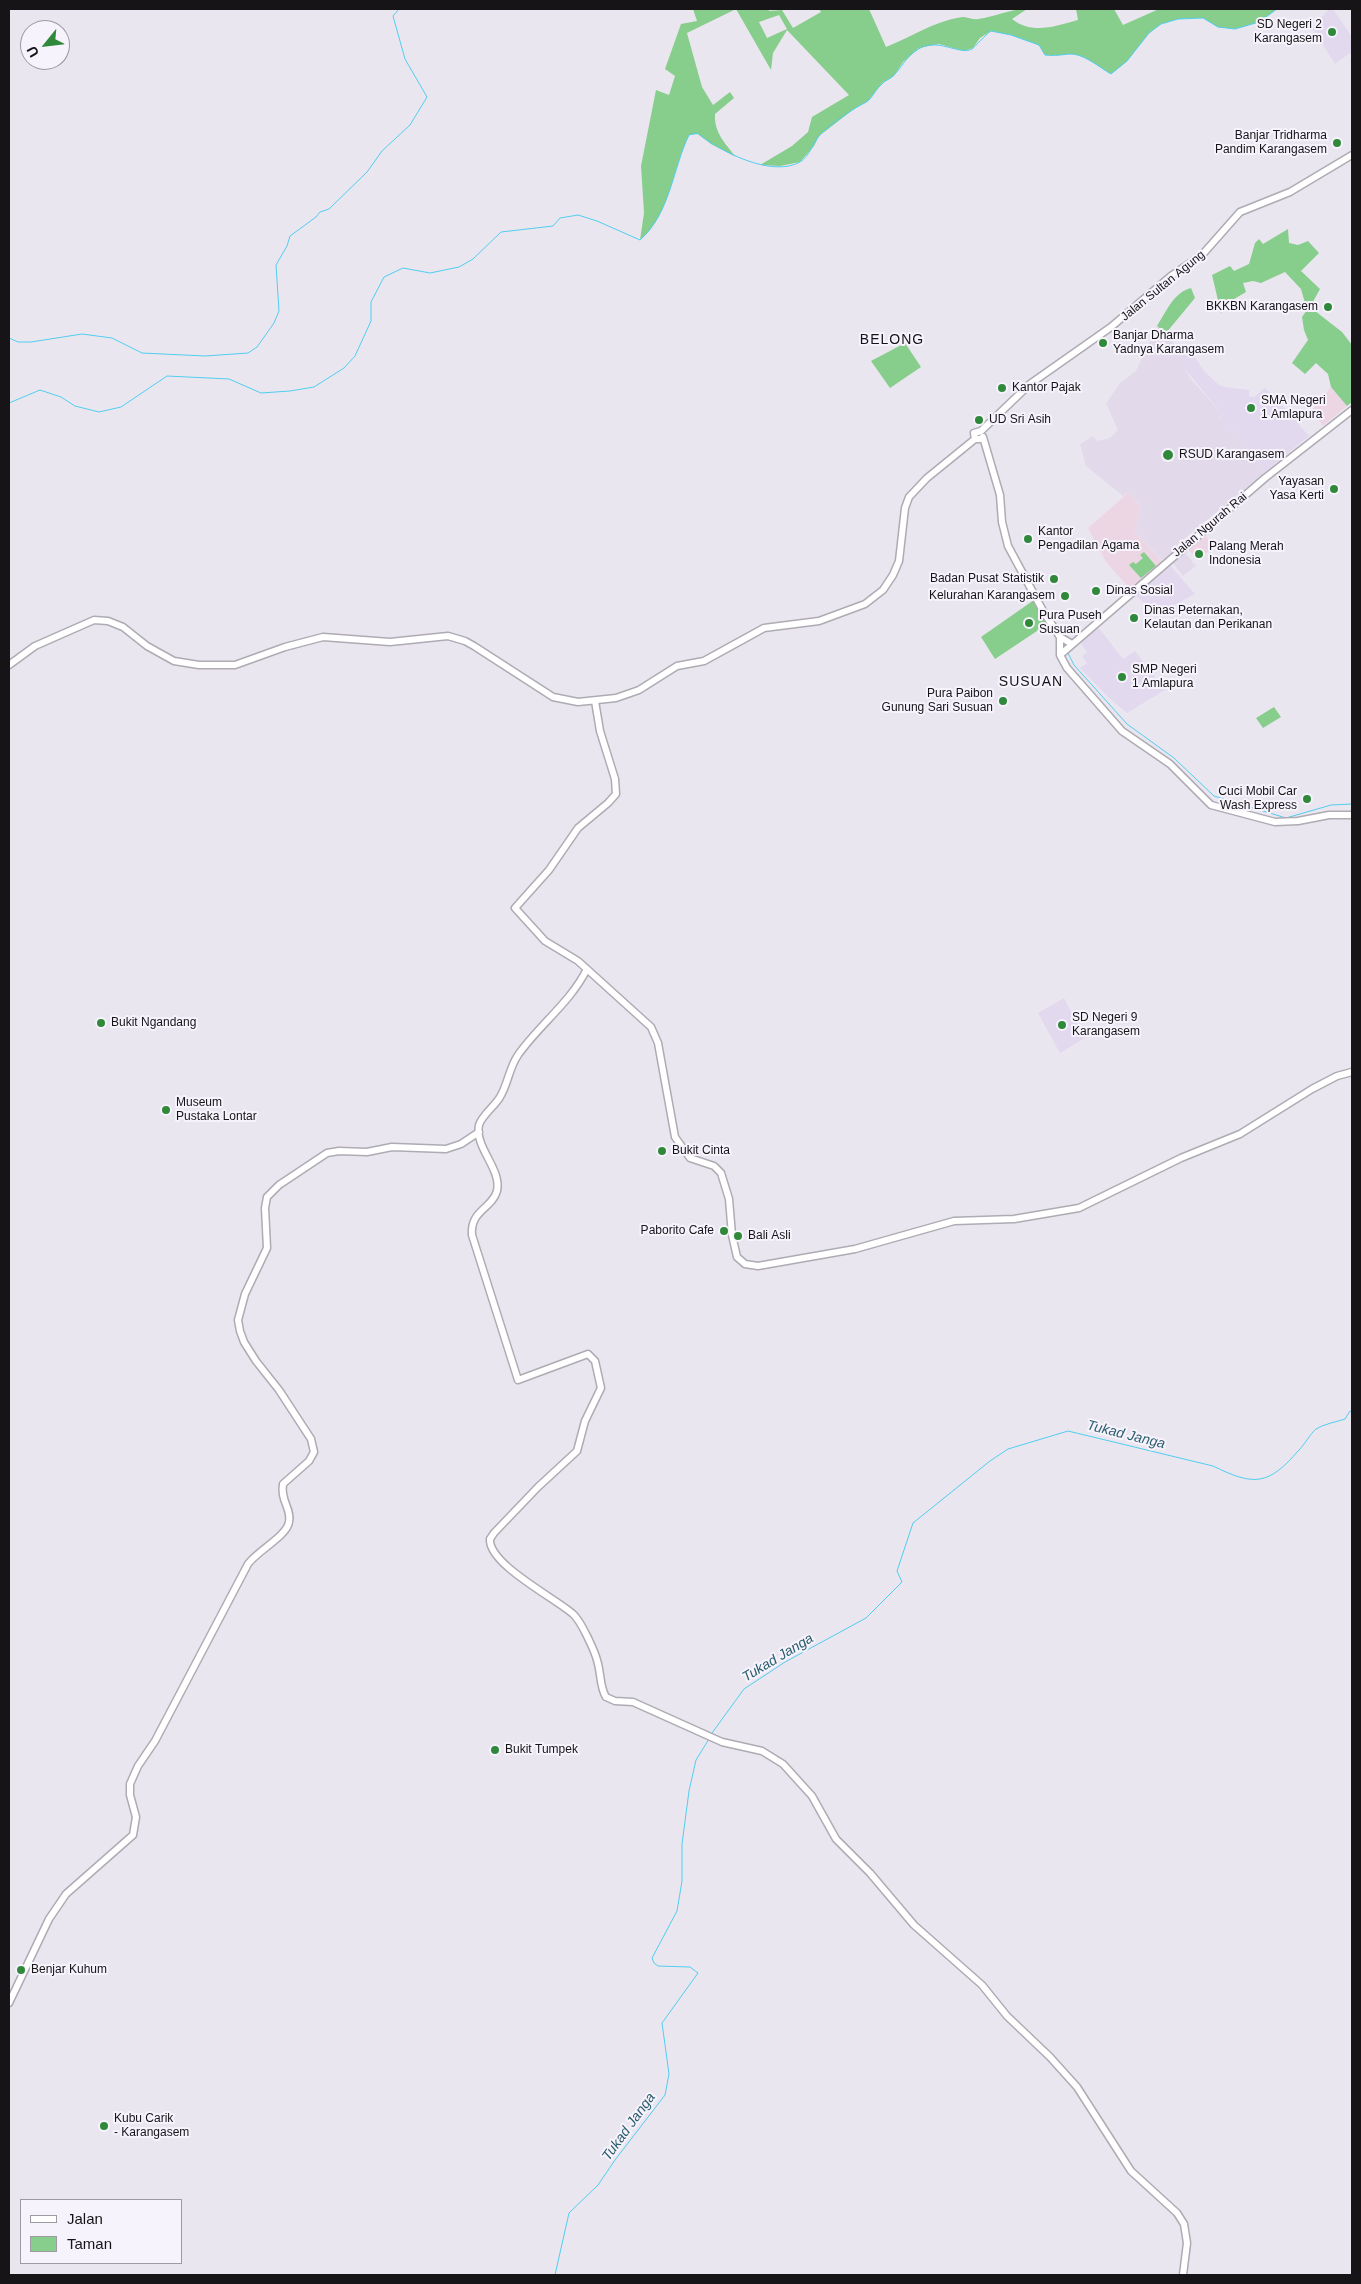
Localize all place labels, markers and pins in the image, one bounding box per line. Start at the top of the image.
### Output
place label: SD Negeri 2 Karangasem [1254,18,1322,46]
marker: SD Negeri 2 Karangasem [1326,26,1338,38]
place label: Banjar Tridharma Pandim Karangasem [1215,129,1327,157]
marker: Banjar Tridharma Pandim Karangasem [1331,137,1343,149]
place label: BKKBN Karangasem [1206,300,1318,314]
marker: BKKBN Karangasem [1322,301,1334,313]
place label: Banjar Dharma Yadnya Karangasem [1113,329,1224,357]
marker: Banjar Dharma Yadnya Karangasem [1097,337,1109,349]
place label: Kantor Pajak [1012,381,1081,395]
marker: Kantor Pajak [996,382,1008,394]
place label: SMA Negeri 1 Amlapura [1261,394,1326,422]
marker: SMA Negeri 1 Amlapura [1245,402,1257,414]
place label: UD Sri Asih [989,413,1051,427]
marker: UD Sri Asih [973,414,985,426]
marker: RSUD Karangasem [1161,448,1175,462]
place label: RSUD Karangasem [1179,448,1284,462]
place label: Yayasan Yasa Kerti [1270,475,1324,503]
marker: Yayasan Yasa Kerti [1328,483,1340,495]
place label: Kantor Pengadilan Agama [1038,525,1139,553]
marker: Kantor Pengadilan Agama [1022,533,1034,545]
place label: Palang Merah Indonesia [1209,540,1284,568]
marker: Palang Merah Indonesia [1193,548,1205,560]
place label: Badan Pusat Statistik [930,572,1044,586]
marker: Badan Pusat Statistik [1048,573,1060,585]
place label: Dinas Sosial [1106,584,1173,598]
marker: Dinas Sosial [1090,585,1102,597]
place label: Kelurahan Karangasem [929,589,1055,603]
marker: Kelurahan Karangasem [1059,590,1071,602]
place label: Dinas Peternakan, Kelautan dan Perikanan [1144,604,1272,632]
place label: Pura Puseh Susuan [1039,609,1102,637]
marker: Dinas Peternakan, Kelautan dan Perikanan [1128,612,1140,624]
marker: Pura Puseh Susuan [1023,617,1035,629]
place label: SMP Negeri 1 Amlapura [1132,663,1197,691]
marker: SMP Negeri 1 Amlapura [1116,671,1128,683]
place label: Pura Paibon Gunung Sari Susuan [882,687,993,715]
marker: Pura Paibon Gunung Sari Susuan [997,695,1009,707]
place label: Cuci Mobil Car Wash Express [1218,785,1297,813]
marker: Cuci Mobil Car Wash Express [1301,793,1313,805]
place label: SD Negeri 9 Karangasem [1072,1011,1140,1039]
place label: Bukit Ngandang [111,1016,196,1030]
marker: Bukit Ngandang [95,1017,107,1029]
marker: SD Negeri 9 Karangasem [1056,1019,1068,1031]
place label: Museum Pustaka Lontar [176,1096,257,1124]
marker: Museum Pustaka Lontar [160,1104,172,1116]
place label: Bukit Cinta [672,1144,730,1158]
marker: Bukit Cinta [656,1145,668,1157]
place label: Paborito Cafe [641,1224,714,1238]
marker: Paborito Cafe [718,1225,730,1237]
place label: Bali Asli [748,1229,791,1243]
marker: Bali Asli [732,1230,744,1242]
place label: Bukit Tumpek [505,1743,578,1757]
marker: Bukit Tumpek [489,1744,501,1756]
place label: Benjar Kuhum [31,1963,107,1977]
marker: Benjar Kuhum [15,1964,27,1976]
place label: Kubu Carik - Karangasem [114,2112,189,2140]
marker: Kubu Carik - Karangasem [98,2120,110,2132]

